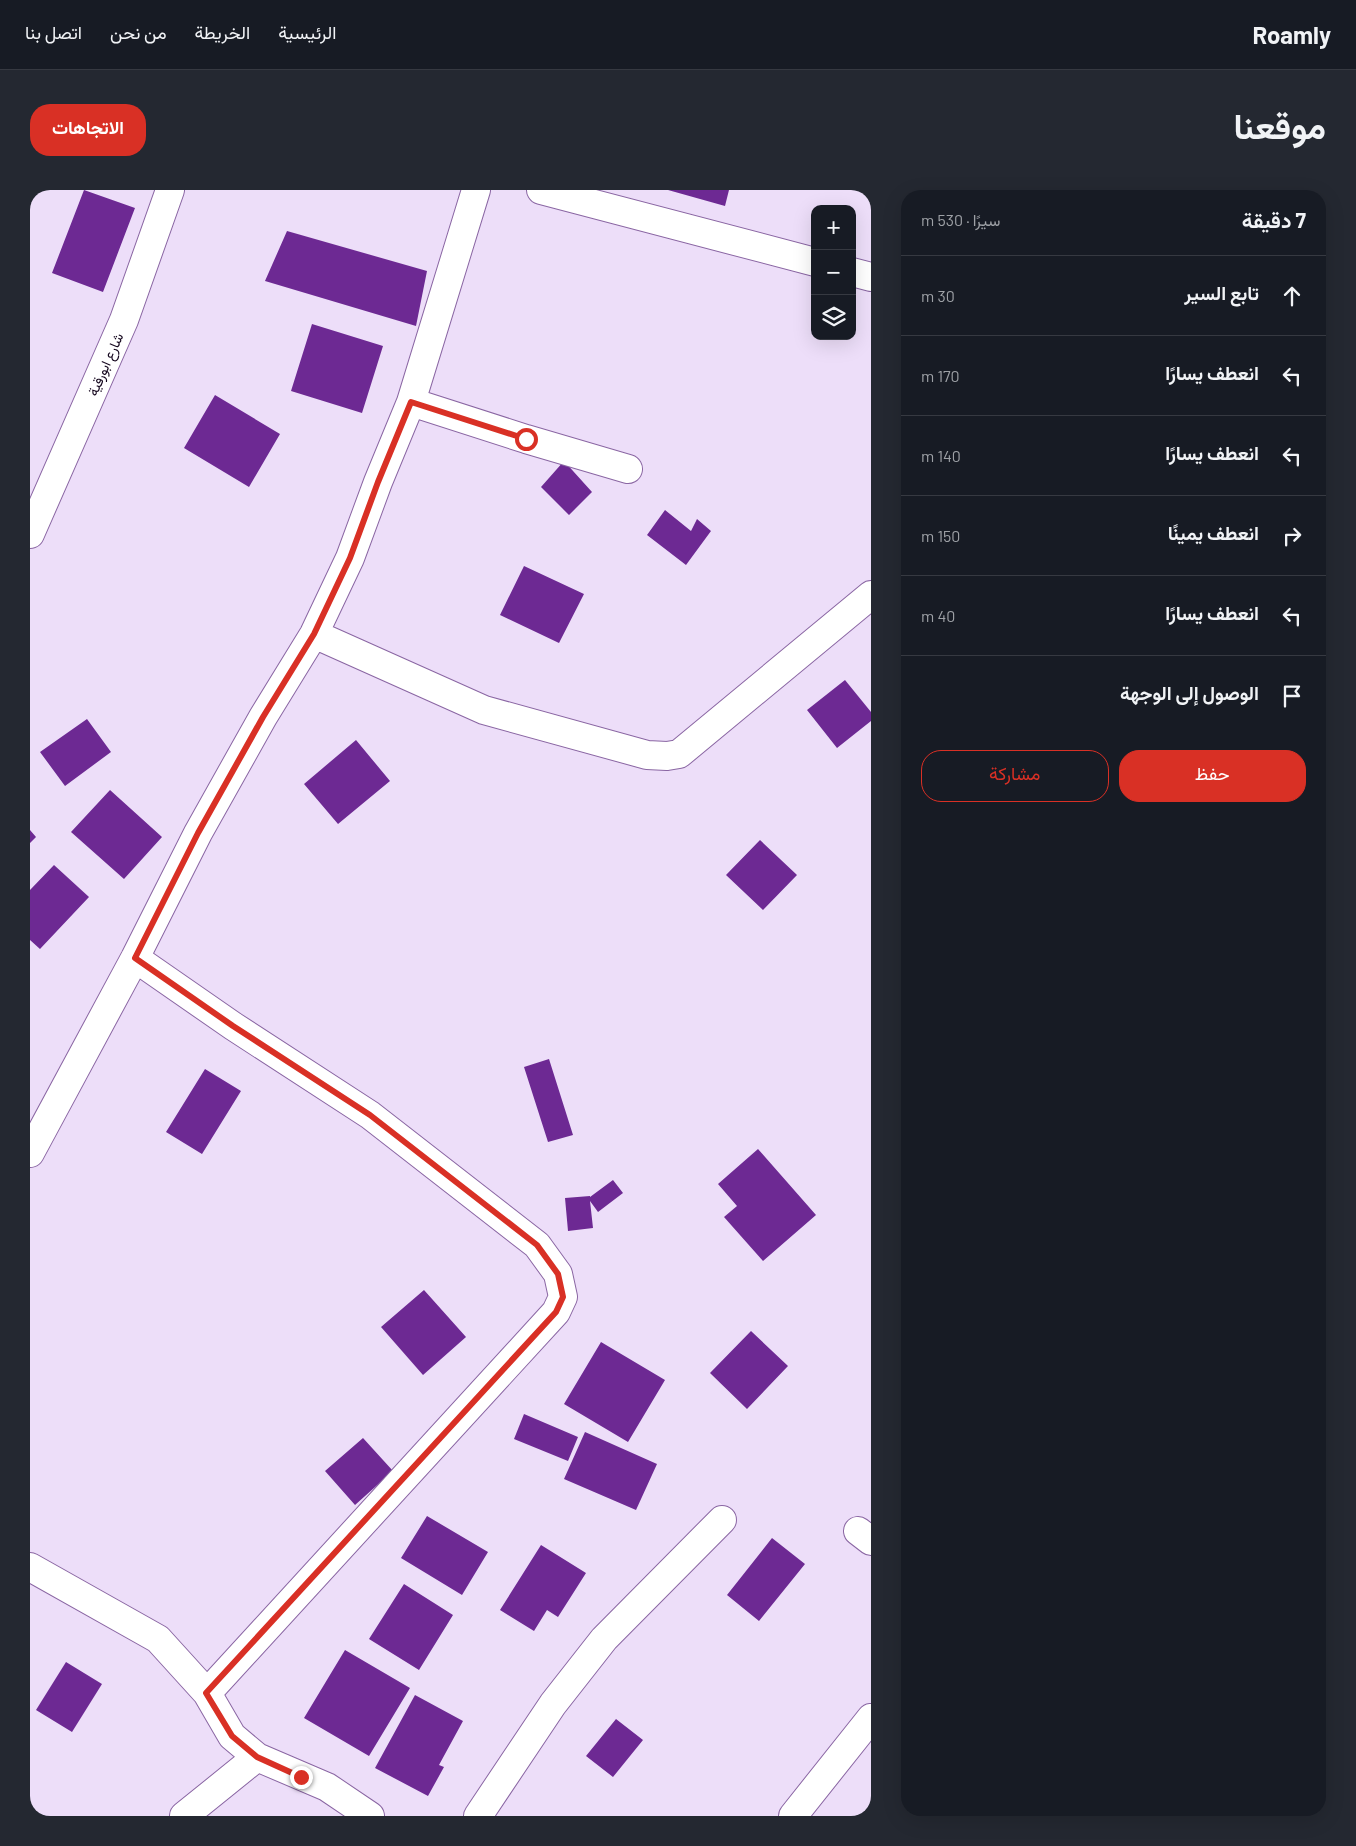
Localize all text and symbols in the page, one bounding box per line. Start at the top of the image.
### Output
text: Roamly [1252,20,1331,49]
text: اتصل بنا [25,21,82,43]
text: من نحن [110,21,167,43]
text: الخريطة [195,21,250,43]
text: الرئيسية [278,21,336,43]
button: الاتجاهات [30,104,146,156]
text: موقعنا [1233,104,1326,146]
map controls [811,205,856,340]
button: + [811,205,856,250]
text: 7 دقيقة [1242,207,1306,232]
text: سيرًا · 530 m [921,210,1000,229]
button: − [811,250,856,295]
text: تابع السير [1184,281,1259,304]
icon: ahead [1278,282,1306,310]
text: 30 m [921,286,955,305]
button: layers [811,295,856,340]
street label: شارع ابورقية [84,330,129,399]
text: انعطف يسارًا [1165,361,1259,384]
icon: left [1278,362,1306,390]
text: 170 m [921,366,960,385]
route start [515,428,538,451]
text: انعطف يسارًا [1165,441,1259,464]
icon: left [1278,442,1306,470]
text: 140 m [921,446,961,465]
text: انعطف يمينًا [1168,521,1259,544]
icon: right [1278,522,1306,550]
text: 150 m [921,526,960,545]
text: انعطف يسارًا [1165,601,1259,624]
icon: left [1278,602,1306,630]
text: 40 m [921,606,955,625]
text: الوصول إلى الوجهة [1120,681,1259,704]
icon: arrive [1278,682,1306,710]
button: مشاركة [921,750,1109,802]
button: حفظ [1119,750,1306,802]
route end [290,1766,313,1789]

